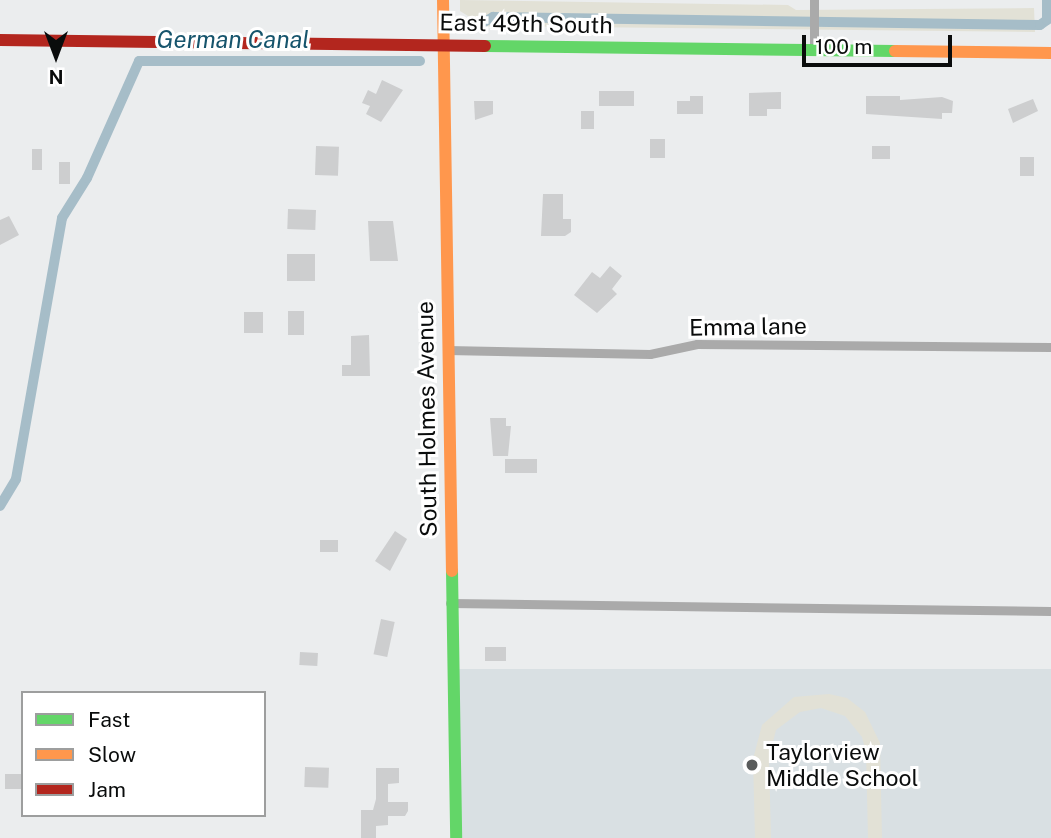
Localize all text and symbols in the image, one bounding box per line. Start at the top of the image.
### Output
street label: East 49th South [439,9,613,39]
north arrow [21,21,91,91]
scale bar [806,21,956,65]
water label: German Canal [157,26,309,54]
text: 100 m [815,34,872,59]
text: N [49,66,63,88]
street label: South Holmes Avenue [411,301,443,537]
street label: Emma lane [689,312,807,342]
legend [21,691,266,817]
text: Fast [88,707,130,732]
place label: Taylorview Middle School [766,738,919,792]
text: Slow [88,742,136,767]
marker: Taylorview Middle School [744,757,760,773]
text: Jam [88,777,126,802]

